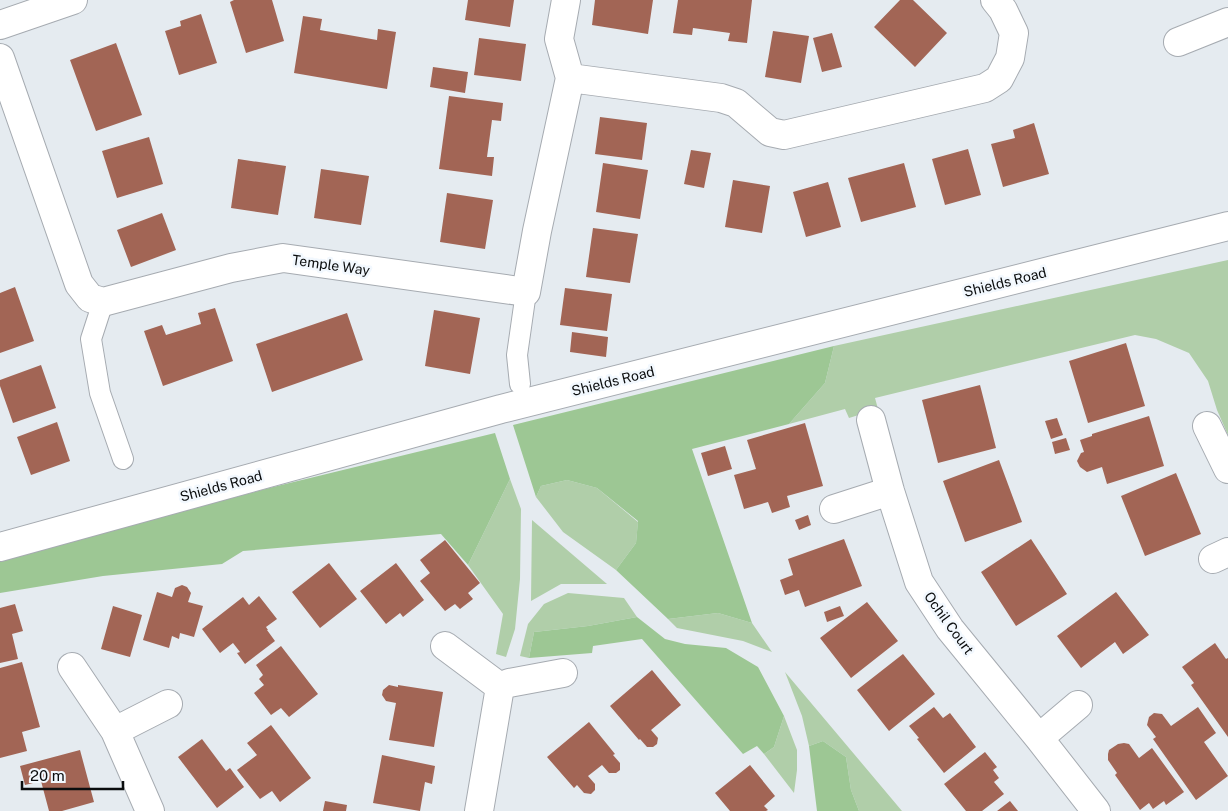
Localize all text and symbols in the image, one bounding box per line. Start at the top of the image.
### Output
street label: Temple Way [291,252,371,278]
street label: Shields Road [962,264,1048,300]
street label: Shields Road [570,363,656,399]
street label: Shields Road [178,467,264,505]
street label: Ochil Court [921,589,977,657]
scale bar [22,758,124,790]
text: 20 m [30,767,65,784]

